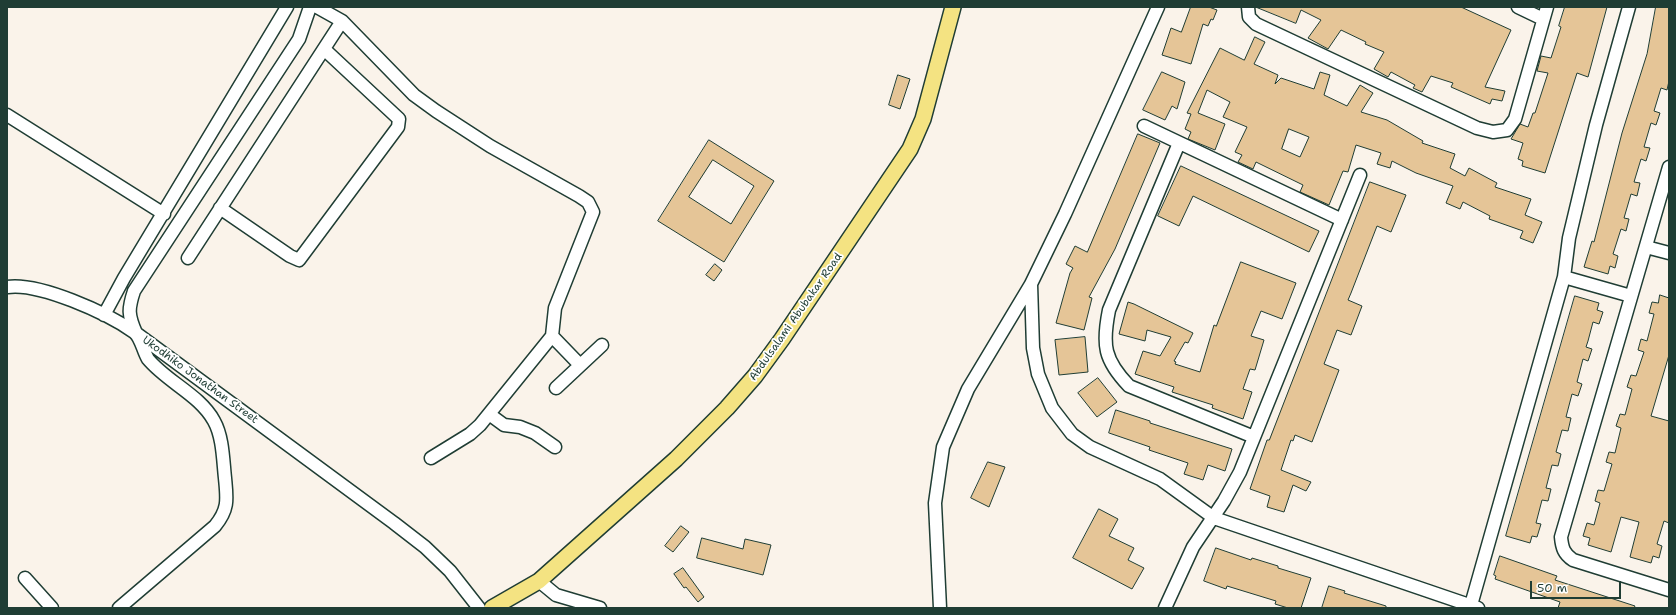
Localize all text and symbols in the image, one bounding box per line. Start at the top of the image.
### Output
street label: Abdulsalami Abubakar Road [747,251,845,383]
street label: Ukodhiko Jonathan Street [139,333,261,427]
scale bar [1532,573,1623,599]
text: 50 m [1537,580,1567,596]

